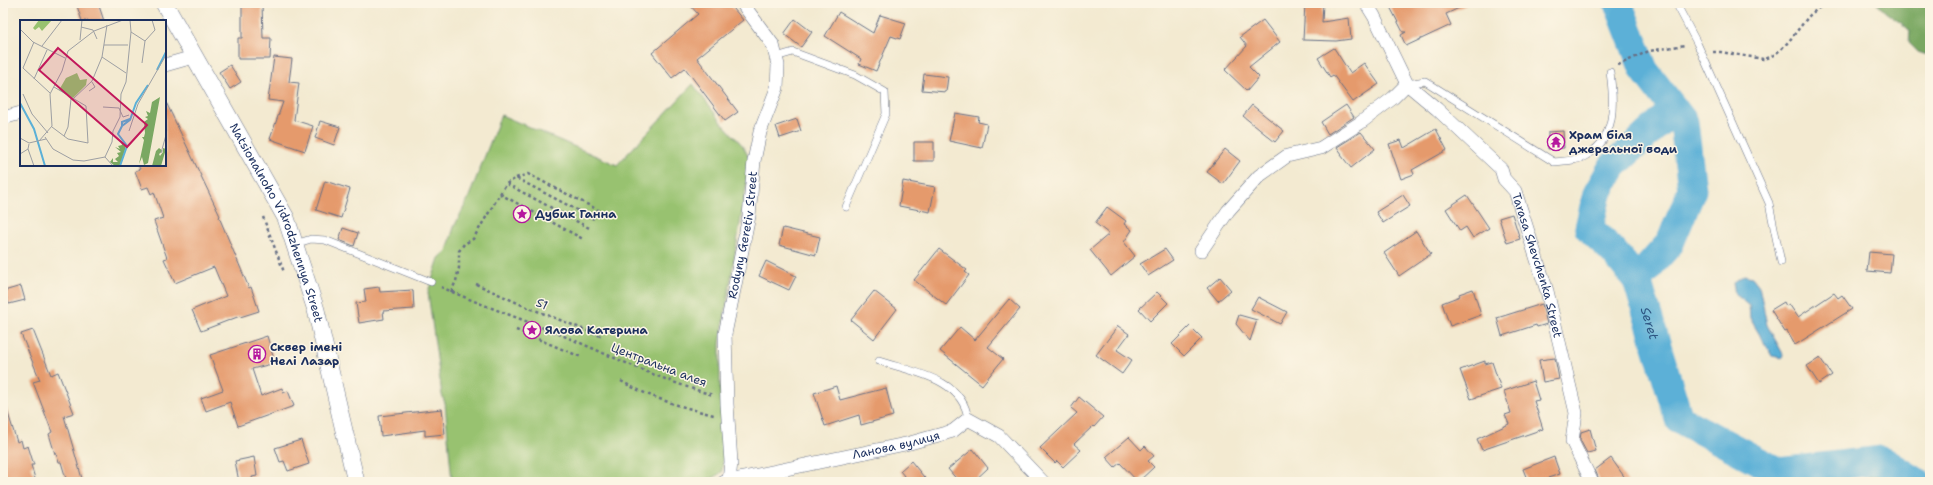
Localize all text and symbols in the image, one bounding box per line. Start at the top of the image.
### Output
inset map [20,20,166,166]
street label: Natsionalnoho Vidrodzhennya Street [226,120,327,324]
place label: Храм біля джерельної води [1569,127,1678,157]
temple icon: Храм біля джерельної води [1546,132,1566,152]
street label: Rodyny Geretiv Street [724,170,761,300]
street label: Tarasa Shevchenka Street [1508,191,1566,339]
place icon: Дубик Ганна [512,204,532,224]
place label: Дубик Ганна [535,206,617,222]
street label: S1 [534,294,550,314]
water label: Seret [1637,305,1663,342]
place icon: Ялова Катерина [522,320,542,340]
place label: Ялова Катерина [545,322,649,338]
place label: Сквер імені Нелі Лазар [270,339,342,369]
street label: Центральна алея [609,339,709,391]
building icon: Сквер імені Нелі Лазар [247,344,267,364]
street label: Ланова вулиця [851,427,942,463]

